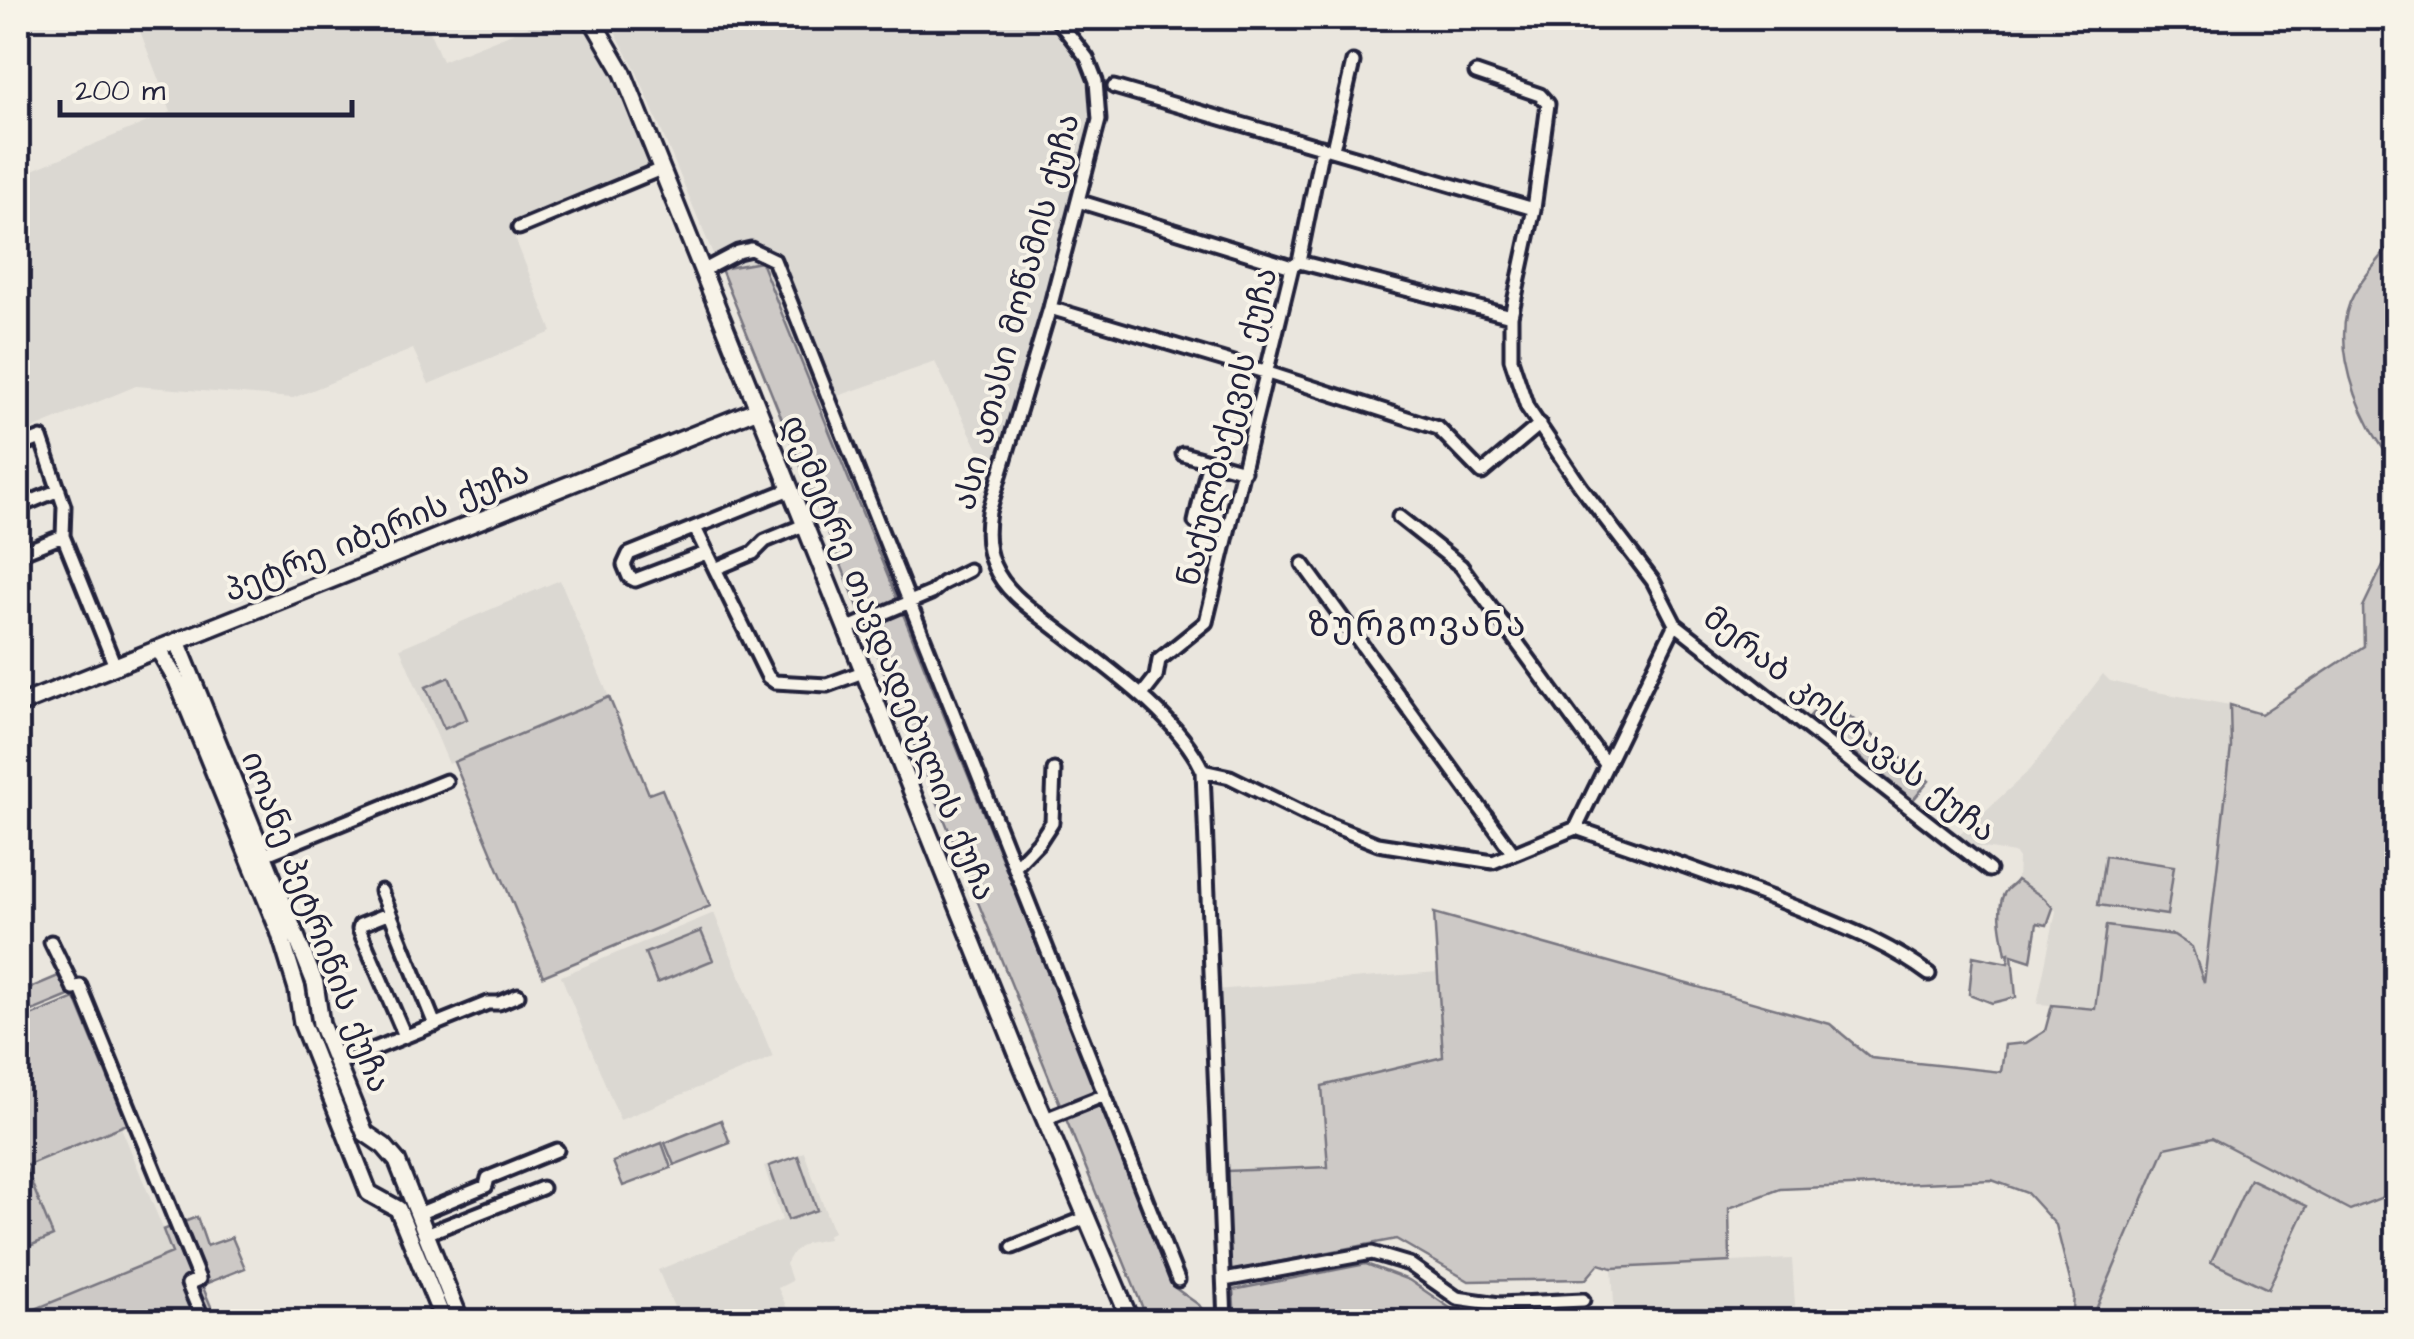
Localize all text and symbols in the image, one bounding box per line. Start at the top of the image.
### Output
scale bar [60,55,352,117]
text: 200 m [75,70,166,112]
street label: ასი ათასი მოწამის ქუჩა [942,109,1092,515]
street label: ნაქულბაქევის ქუჩა [1167,263,1289,591]
street label: დემეტრე თავდადებულის ქუჩა [770,408,1006,908]
street label: პეტრე იბერის ქუჩა [218,450,536,614]
street label: მერაბ კოსტავას ქუჩა [1693,596,2005,854]
district label: ზურგოვანა [1308,601,1528,650]
street label: იოანე პეტრიწის ქუჩა [229,745,401,1099]

